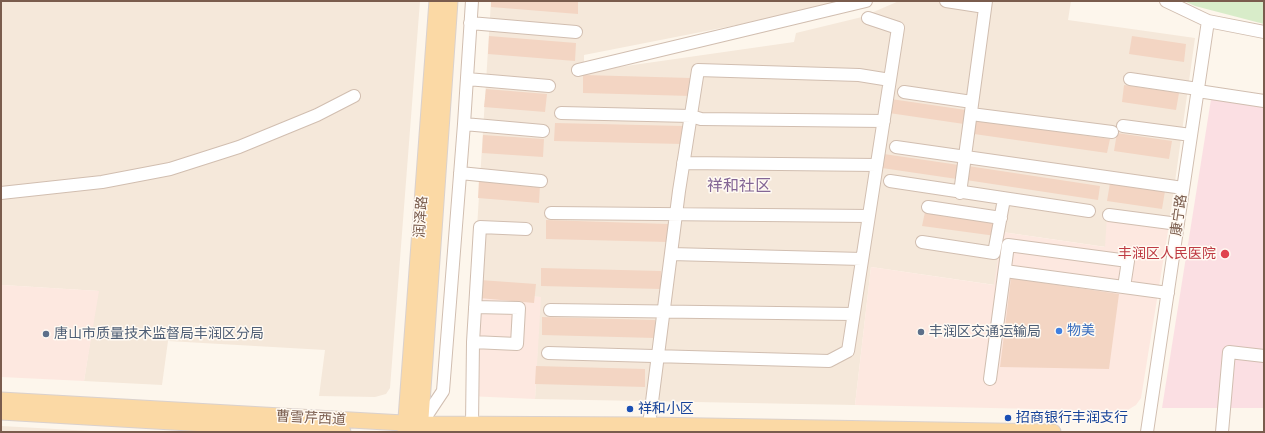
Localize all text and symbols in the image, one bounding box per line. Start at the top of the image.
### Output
district label: 祥和社区 [707,176,771,196]
street label: 康宁路 [1168,193,1190,237]
street label: 润泽路 [411,195,431,239]
place label: 丰润区人民医院 [1118,246,1216,262]
marker: 丰润区人民医院 [1219,248,1231,260]
place label: 物美 [1067,323,1095,339]
place label: 丰润区交通运输局 [929,324,1041,340]
place label: 唐山市质量技术监督局丰润区分局 [54,326,264,342]
marker: 物美 [1054,326,1064,336]
marker: 丰润区交通运输局 [916,327,926,337]
marker: 唐山市质量技术监督局丰润区分局 [41,329,51,339]
place label: 祥和小区 [638,401,694,417]
marker: 祥和小区 [625,404,635,414]
street label: 曹雪芹西道 [276,408,346,428]
place label: 招商银行丰润支行 [1016,410,1128,426]
marker: 招商银行丰润支行 [1003,413,1013,423]

